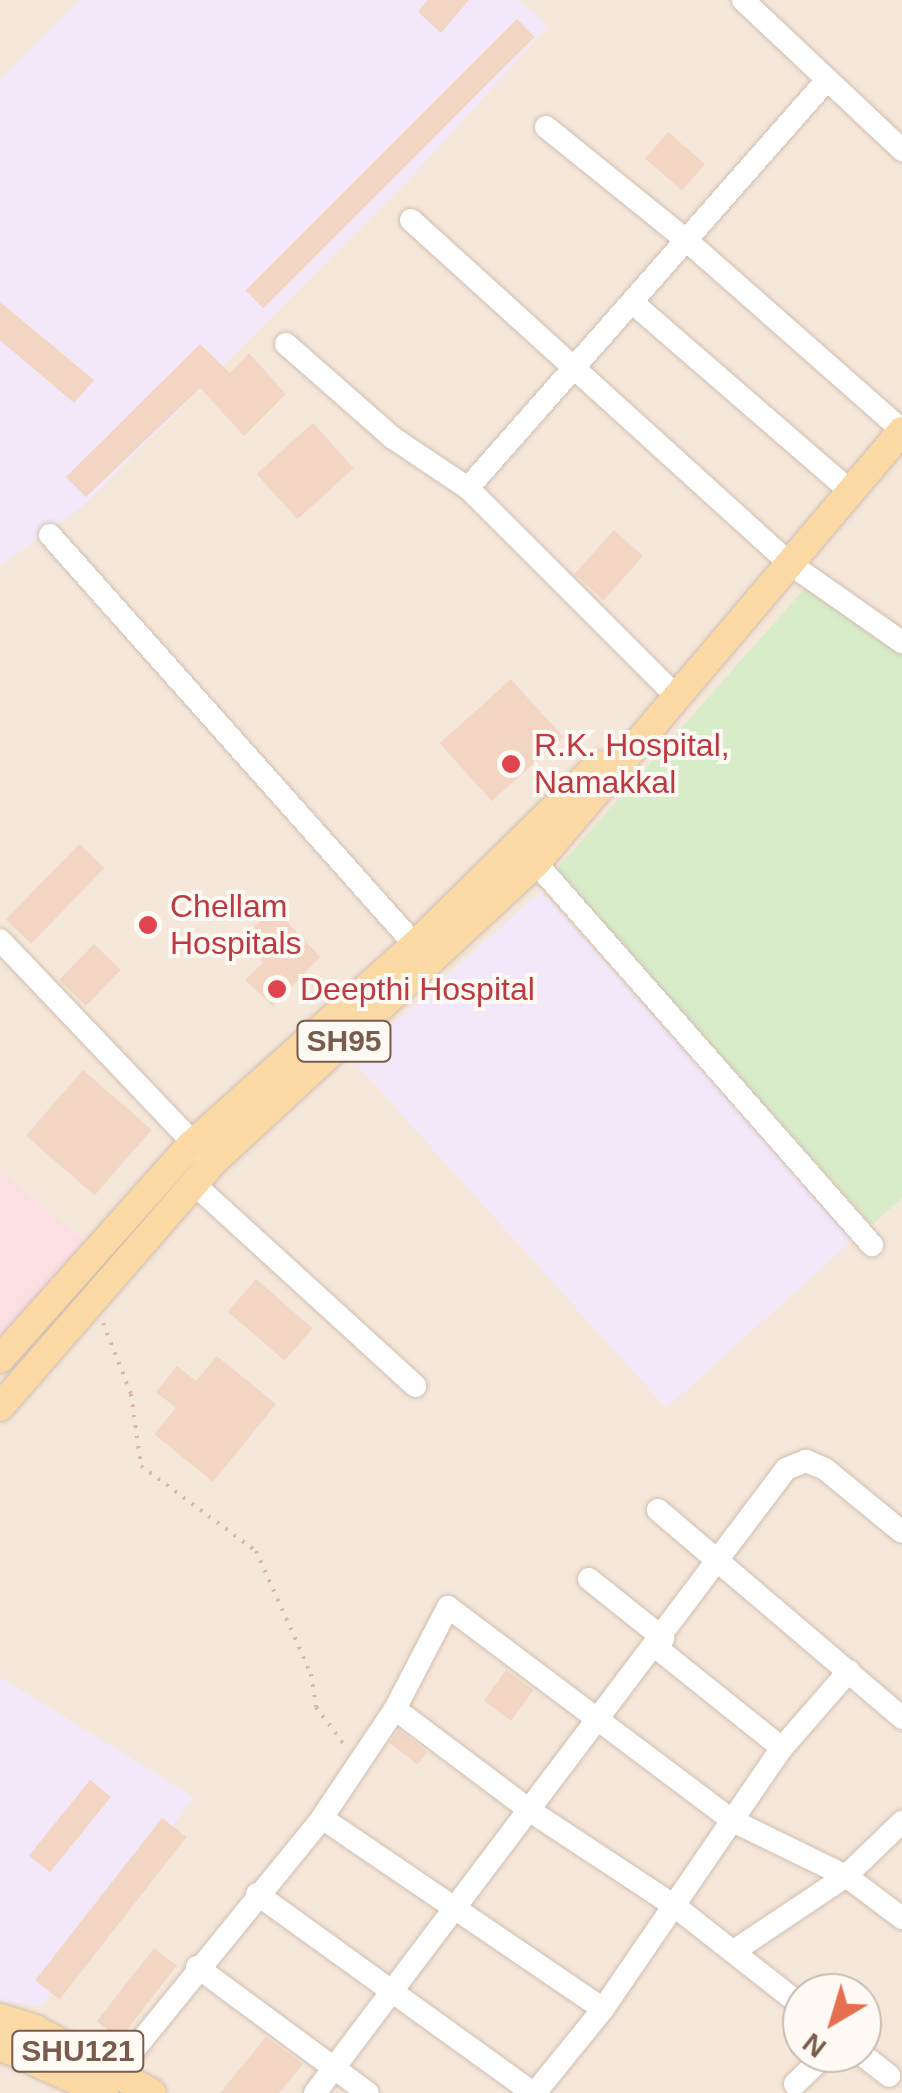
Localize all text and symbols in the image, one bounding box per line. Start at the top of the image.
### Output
place label: R.K. Hospital, Namakkal [534,727,730,802]
marker: R.K. Hospital, Namakkal [498,751,524,777]
place label: Chellam Hospitals [170,888,302,963]
marker: Chellam Hospitals [135,912,161,938]
place label: Deepthi Hospital [300,970,535,1008]
marker: Deepthi Hospital [264,976,290,1002]
road number: SH95 [294,1016,394,1066]
north arrow [782,1973,882,2073]
road number: SHU121 [10,2026,146,2076]
text: N [797,2027,832,2064]

